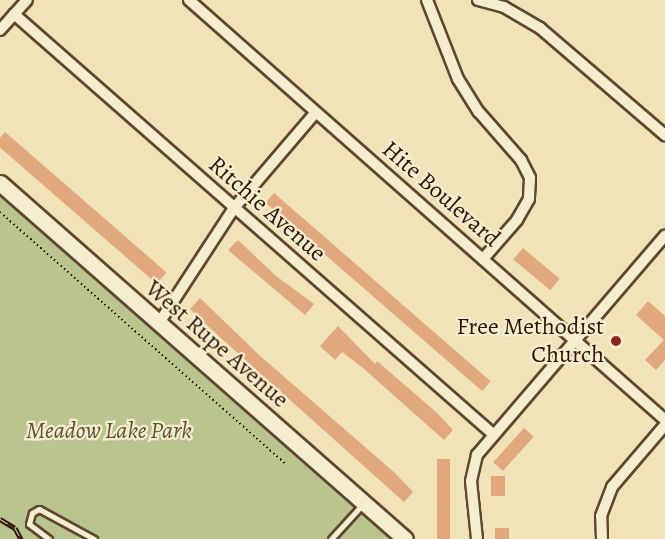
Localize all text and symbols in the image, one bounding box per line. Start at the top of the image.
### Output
street label: Hite Boulevard [376,135,506,253]
street label: Ritchie Avenue [203,150,331,268]
street label: West Rupe Avenue [140,274,294,414]
place label: Free Methodist Church [456,313,604,369]
marker: Free Methodist Church [609,334,623,348]
park label: Meadow Lake Park [26,417,192,445]

